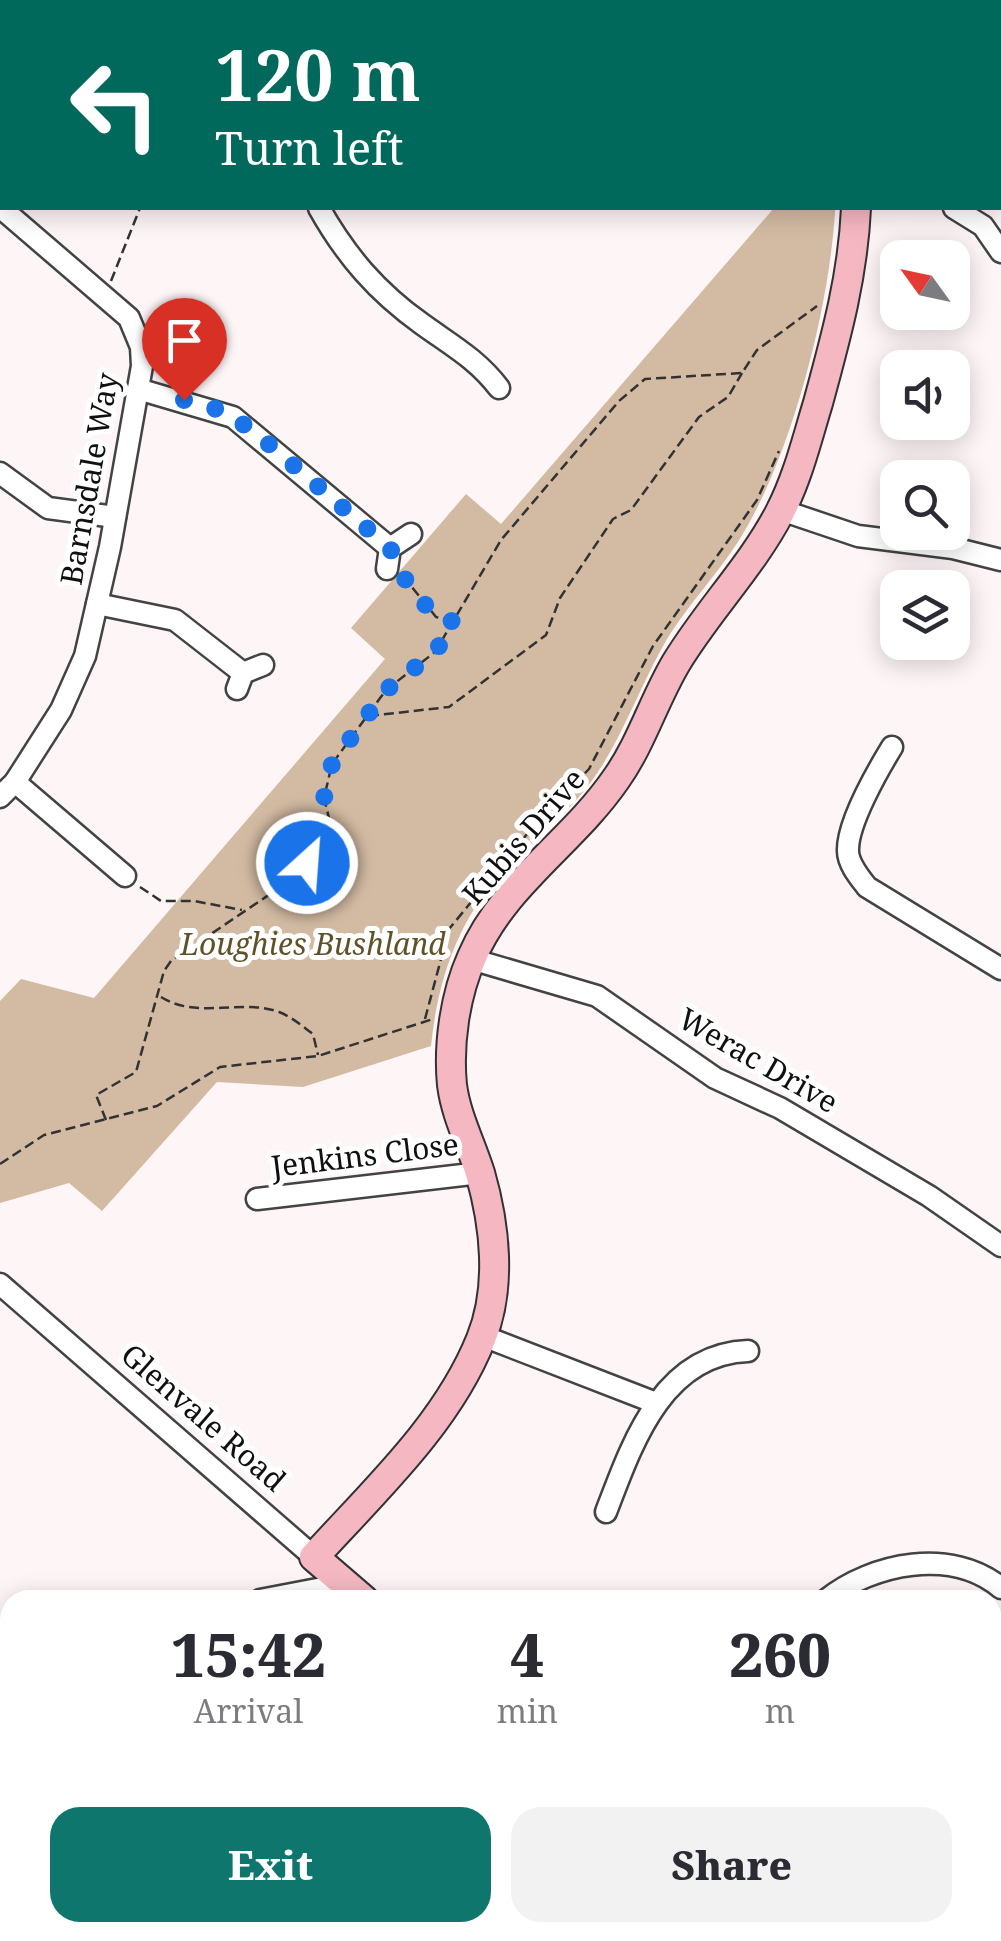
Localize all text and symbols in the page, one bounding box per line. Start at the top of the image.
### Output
text: 120 m [215,26,421,122]
icon: left [50,40,180,170]
text: Turn left [215,117,404,178]
north arrow [880,240,970,330]
map controls [880,240,970,660]
pin [142,298,227,401]
icon: arrive [157,313,212,368]
button: sound [880,350,970,440]
street label: Barnsdale Way [50,369,127,588]
button: search [880,460,970,550]
button: layers [880,570,970,660]
street label: Kubis Drive [452,759,593,913]
position arrow [255,811,359,915]
park label: Loughies Bushland [179,923,446,964]
street label: Werac Drive [672,998,846,1122]
street label: Jenkins Close [268,1123,461,1186]
street label: Glenvale Road [113,1334,295,1500]
text: 15:42 [171,1613,326,1695]
text: 4 [510,1613,544,1695]
text: 260 [729,1613,831,1695]
text: Arrival [194,1689,303,1732]
text: min [497,1689,558,1732]
text: m [765,1689,795,1732]
button: Exit [50,1807,491,1922]
button: Share [511,1807,952,1922]

